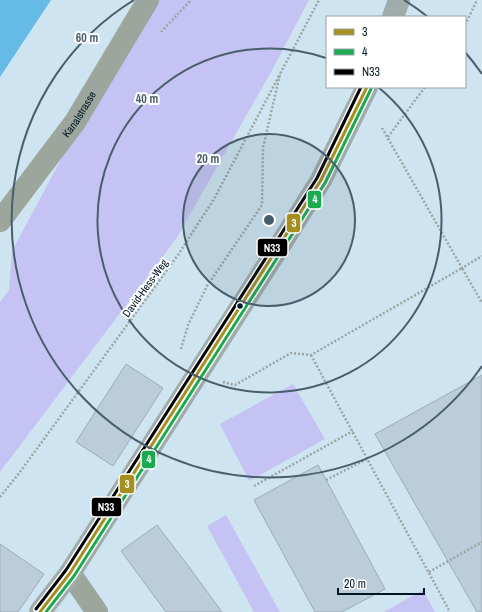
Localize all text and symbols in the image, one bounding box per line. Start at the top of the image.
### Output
legend [326,16,466,88]
text: 3 [362,24,367,40]
text: 60 m [76,30,98,46]
text: 4 [362,44,368,60]
text: N33 [362,64,380,80]
street label: Kanalstrasse [59,88,99,140]
text: 40 m [136,91,158,107]
text: 20 m [197,151,219,167]
line badge: 4 [307,190,322,209]
text: 4 [312,192,318,206]
centre of rings [262,213,276,227]
line badge: 3 [286,213,301,233]
text: 3 [291,216,297,230]
line badge: N33 [257,238,288,257]
text: N33 [264,241,280,255]
street label: David-Hess-Weg [119,256,171,320]
unlabelled marker [235,301,245,311]
line badge: 4 [141,450,156,469]
text: 4 [146,452,152,466]
line badge: 3 [119,474,135,494]
text: 3 [124,477,130,491]
line badge: N33 [91,497,122,517]
text: N33 [98,500,114,514]
scale bar [338,570,424,596]
text: 20 m [344,576,366,592]

